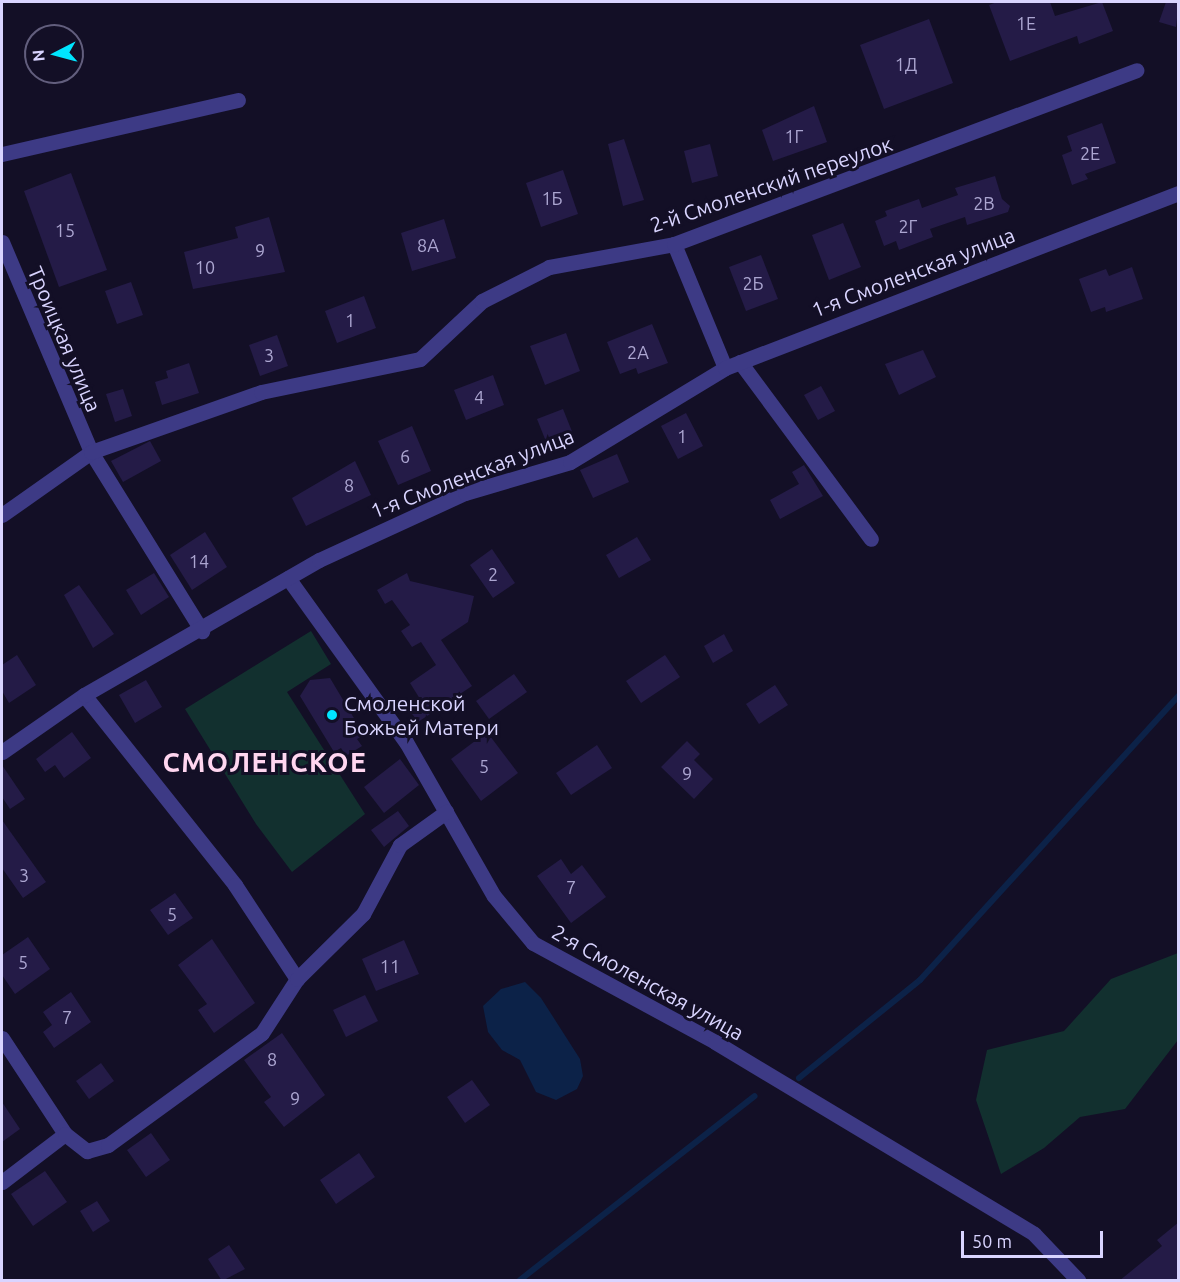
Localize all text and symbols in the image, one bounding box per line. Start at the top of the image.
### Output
house number: 1Е [1016,12,1036,34]
north arrow [24,24,84,84]
text: N [29,49,48,63]
house number: 1Д [895,53,917,75]
house number: 1Г [784,125,804,147]
street label: 2-й Смоленский переулок [647,131,895,237]
house number: 2Е [1080,142,1100,164]
house number: 1Б [541,187,563,209]
house number: 2В [973,192,995,214]
house number: 2Г [898,215,918,237]
house number: 15 [55,219,75,241]
street label: 1-я Смоленская улица [808,222,1018,322]
house number: 8А [417,234,439,256]
house number: 9 [255,239,265,261]
house number: 10 [195,256,215,278]
street label: Троицкая улица [23,263,107,415]
house number: 2Б [742,272,764,294]
house number: 1 [345,309,355,331]
house number: 2А [627,341,649,363]
house number: 3 [264,344,274,366]
house number: 4 [474,386,484,408]
street label: 1-я Смоленская улица [367,423,577,523]
house number: 1 [677,425,687,447]
house number: 6 [400,445,410,467]
house number: 8 [344,474,354,496]
house number: 14 [189,550,209,572]
house number: 2 [488,563,498,585]
place label: Смоленской Божьей Матери [344,690,499,740]
marker: Смоленской Божьей Матери [325,708,339,722]
district label: СМОЛЕНСКОЕ [162,747,368,779]
house number: 5 [479,755,489,777]
house number: 9 [682,762,692,784]
house number: 3 [19,864,29,886]
house number: 7 [566,876,576,898]
house number: 5 [167,903,177,925]
street label: 2-я Смоленская улица [548,919,748,1045]
house number: 5 [18,951,28,973]
house number: 11 [380,955,400,977]
house number: 7 [62,1006,72,1028]
house number: 8 [267,1048,277,1070]
house number: 9 [290,1087,300,1109]
scale bar [964,1219,1106,1257]
text: 50 m [972,1231,1012,1251]

